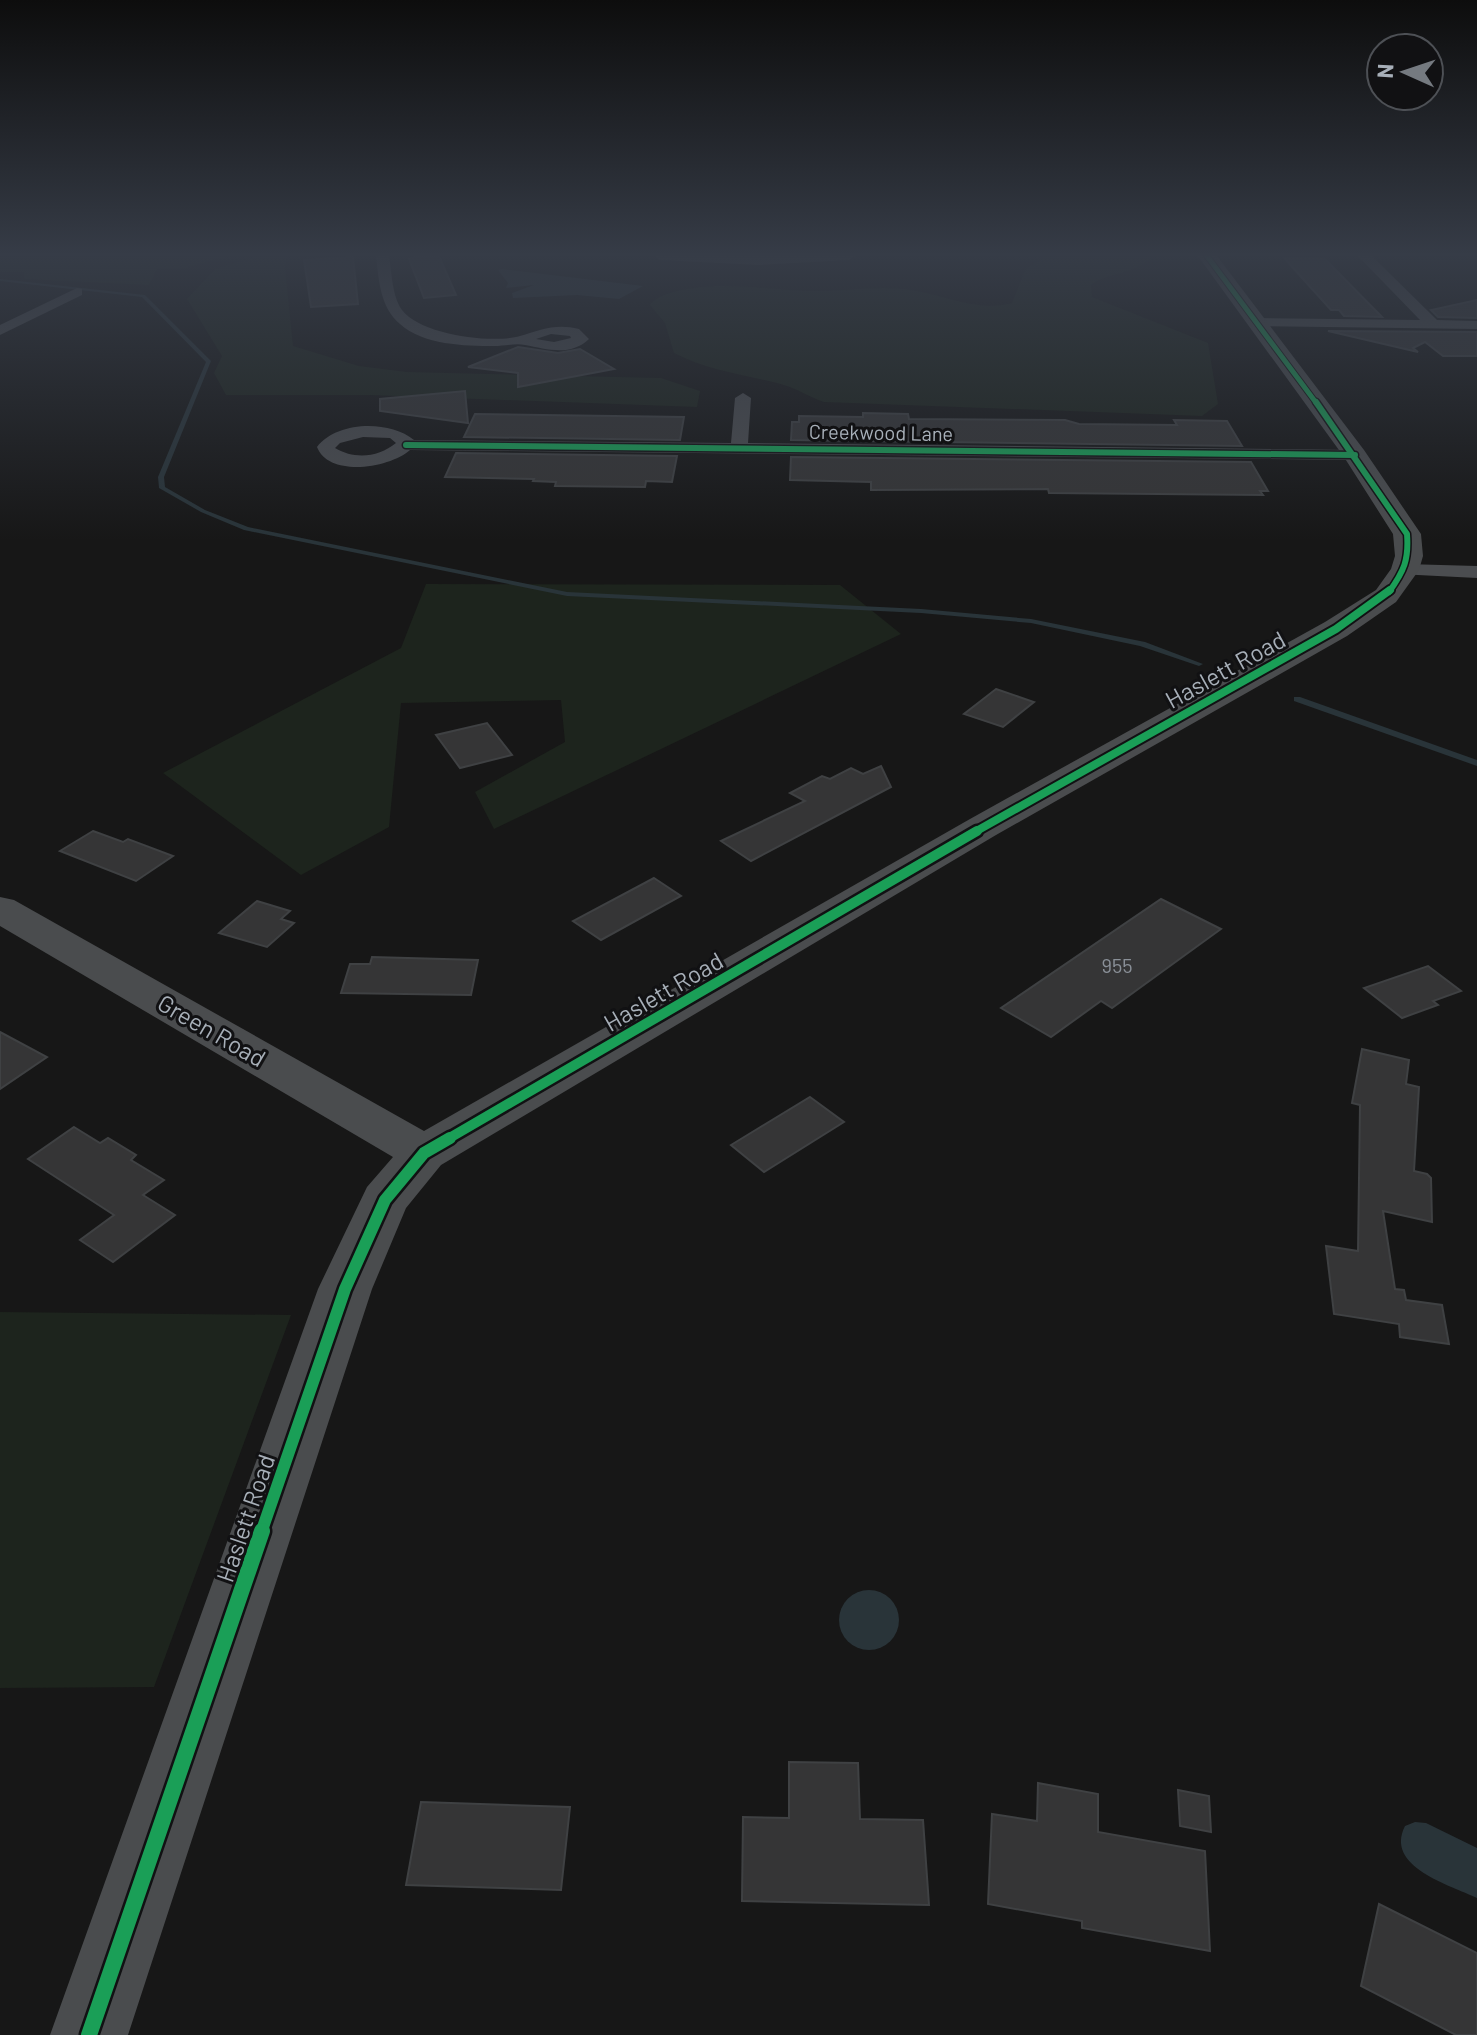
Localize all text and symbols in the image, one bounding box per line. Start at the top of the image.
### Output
north arrow [1365,32,1445,112]
text: N [1371,63,1397,79]
street label: Creekwood Lane [809,419,953,445]
street label: Haslett Road [1160,624,1290,714]
street label: Haslett Road [598,945,728,1037]
house number: 955 [1102,953,1132,977]
street label: Green Road [153,988,271,1072]
street label: Haslett Road [210,1450,280,1586]

